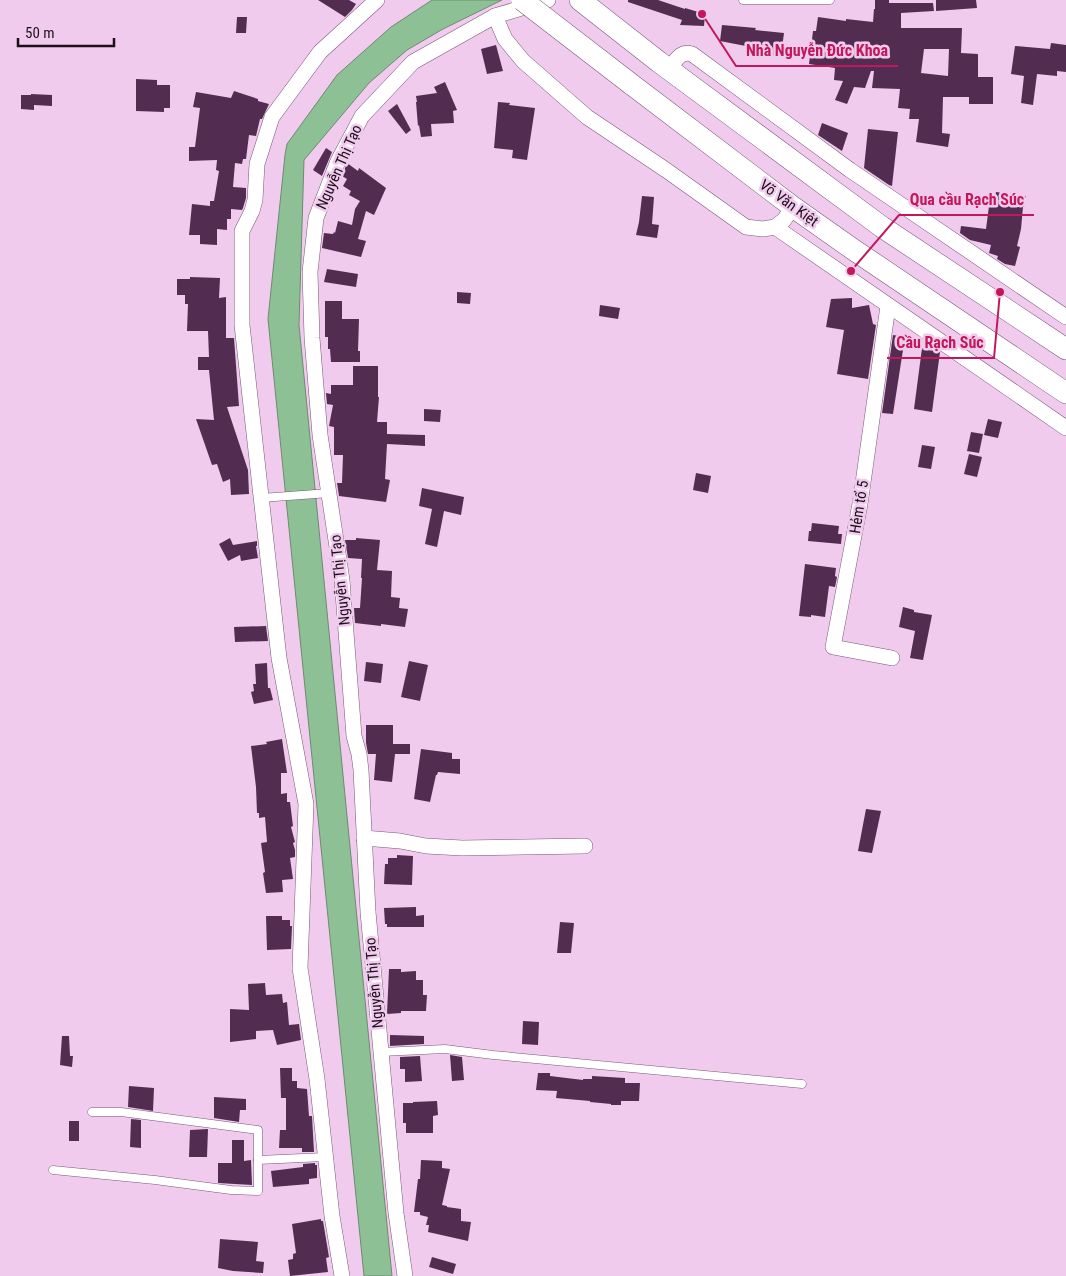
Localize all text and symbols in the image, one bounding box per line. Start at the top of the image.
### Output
scale bar [18,15,114,47]
text: 50 m [25,24,55,42]
callout: Nhà Nguyễn Đức Khoa [736,35,898,66]
text: Nhà Nguyễn Đức Khoa [746,41,888,60]
street label: Nguyễn Thị Tạo [312,122,366,212]
street label: Võ Văn Kiệt [756,176,822,230]
callout: Qua cầu Rạch Súc [899,184,1034,215]
text: Qua cầu Rạch Súc [910,190,1024,209]
callout: Cầu Rạch Súc [887,327,994,358]
text: Cầu Rạch Súc [896,333,984,352]
street label: Hẻm tổ 5 [846,479,872,535]
street label: Nguyễn Thị Tạo [326,534,354,626]
street label: Nguyễn Thị Tạo [361,937,387,1029]

